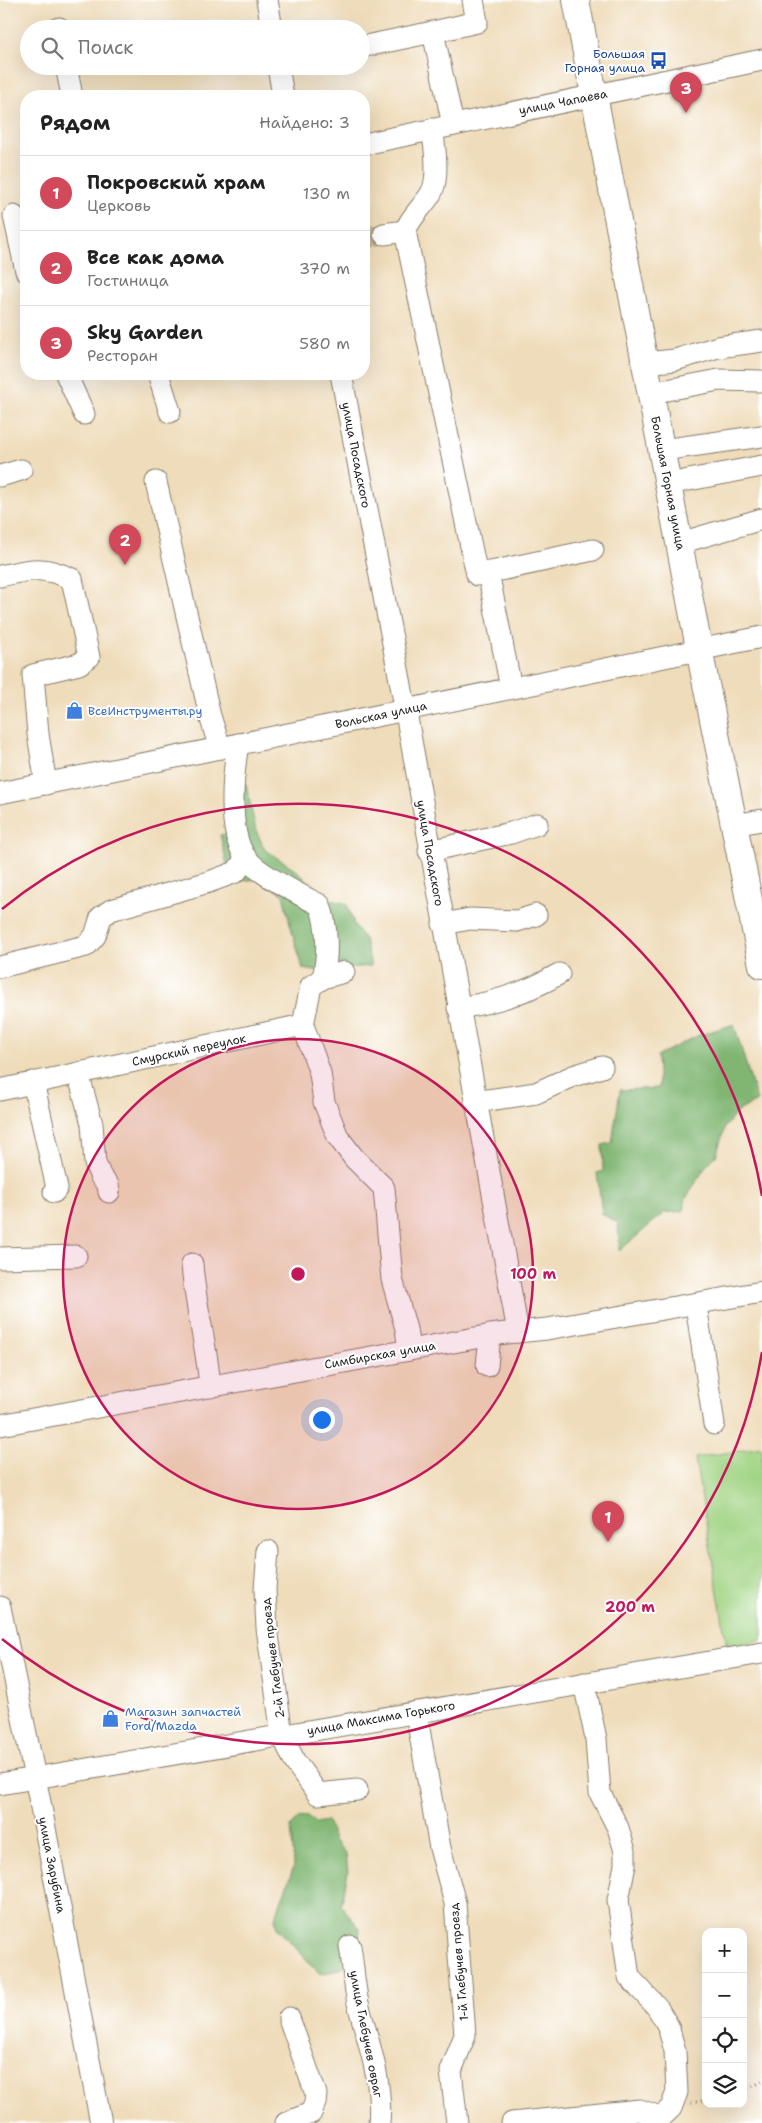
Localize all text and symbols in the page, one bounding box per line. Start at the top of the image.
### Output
search box [20,20,370,75]
icon: search [38,34,66,62]
text: Поиск [78,35,133,60]
place label: Большая Горная улица [565,46,646,76]
bus stop icon: Большая Горная улица [649,51,669,71]
pin: 3 [670,72,702,113]
street label: улица Чапаева [517,85,609,118]
text: Рядом [40,109,110,137]
text: Найдено: 3 [259,112,350,133]
text: Покровский храм [87,170,265,195]
text: 1 [52,183,60,204]
text: 130 m [303,183,350,204]
text: Церковь [87,195,151,216]
text: Все как дома [87,245,224,270]
text: 2 [50,258,62,279]
text: 370 m [299,258,350,279]
text: Гостиница [87,270,169,291]
text: Sky Garden [87,320,203,345]
text: 3 [50,333,62,354]
text: 580 m [299,333,350,354]
text: Ресторан [87,345,158,366]
street label: улица Посадского [338,401,374,509]
street label: Большая Горная улица [647,414,689,552]
pin: 2 [109,524,141,565]
street label: Вольская улица [334,697,429,733]
shop icon: ВсеИнструменты.ру [64,701,84,721]
place label: ВсеИнструменты.ру [88,703,202,719]
street label: улица Посадского [413,799,447,907]
street label: Смурский переулок [131,1030,248,1070]
text: 100 m [510,1264,556,1284]
centre of rings [289,1265,307,1283]
street label: Симбирская улица [323,1337,437,1373]
your location [309,1407,335,1433]
pin: 1 [592,1501,624,1542]
street label: 2-й Глебучев проезд [258,1596,288,1719]
text: 200 m [605,1597,655,1617]
street label: улица Максима Горького [306,1697,456,1739]
place label: Магазин запчастей Ford/Mazda [125,1704,241,1734]
shop icon: Магазин запчастей Ford/Mazda [101,1709,121,1729]
street label: улица Зарубина [35,1815,69,1915]
street label: 1-й Глебучев проезд [446,1902,472,2022]
map controls [702,1928,747,2108]
button: + [702,1928,747,1973]
street label: улица Глебучев овраг [346,1969,386,2100]
button: − [702,1973,747,2018]
button: locate [702,2018,747,2063]
button: layers [702,2063,747,2108]

